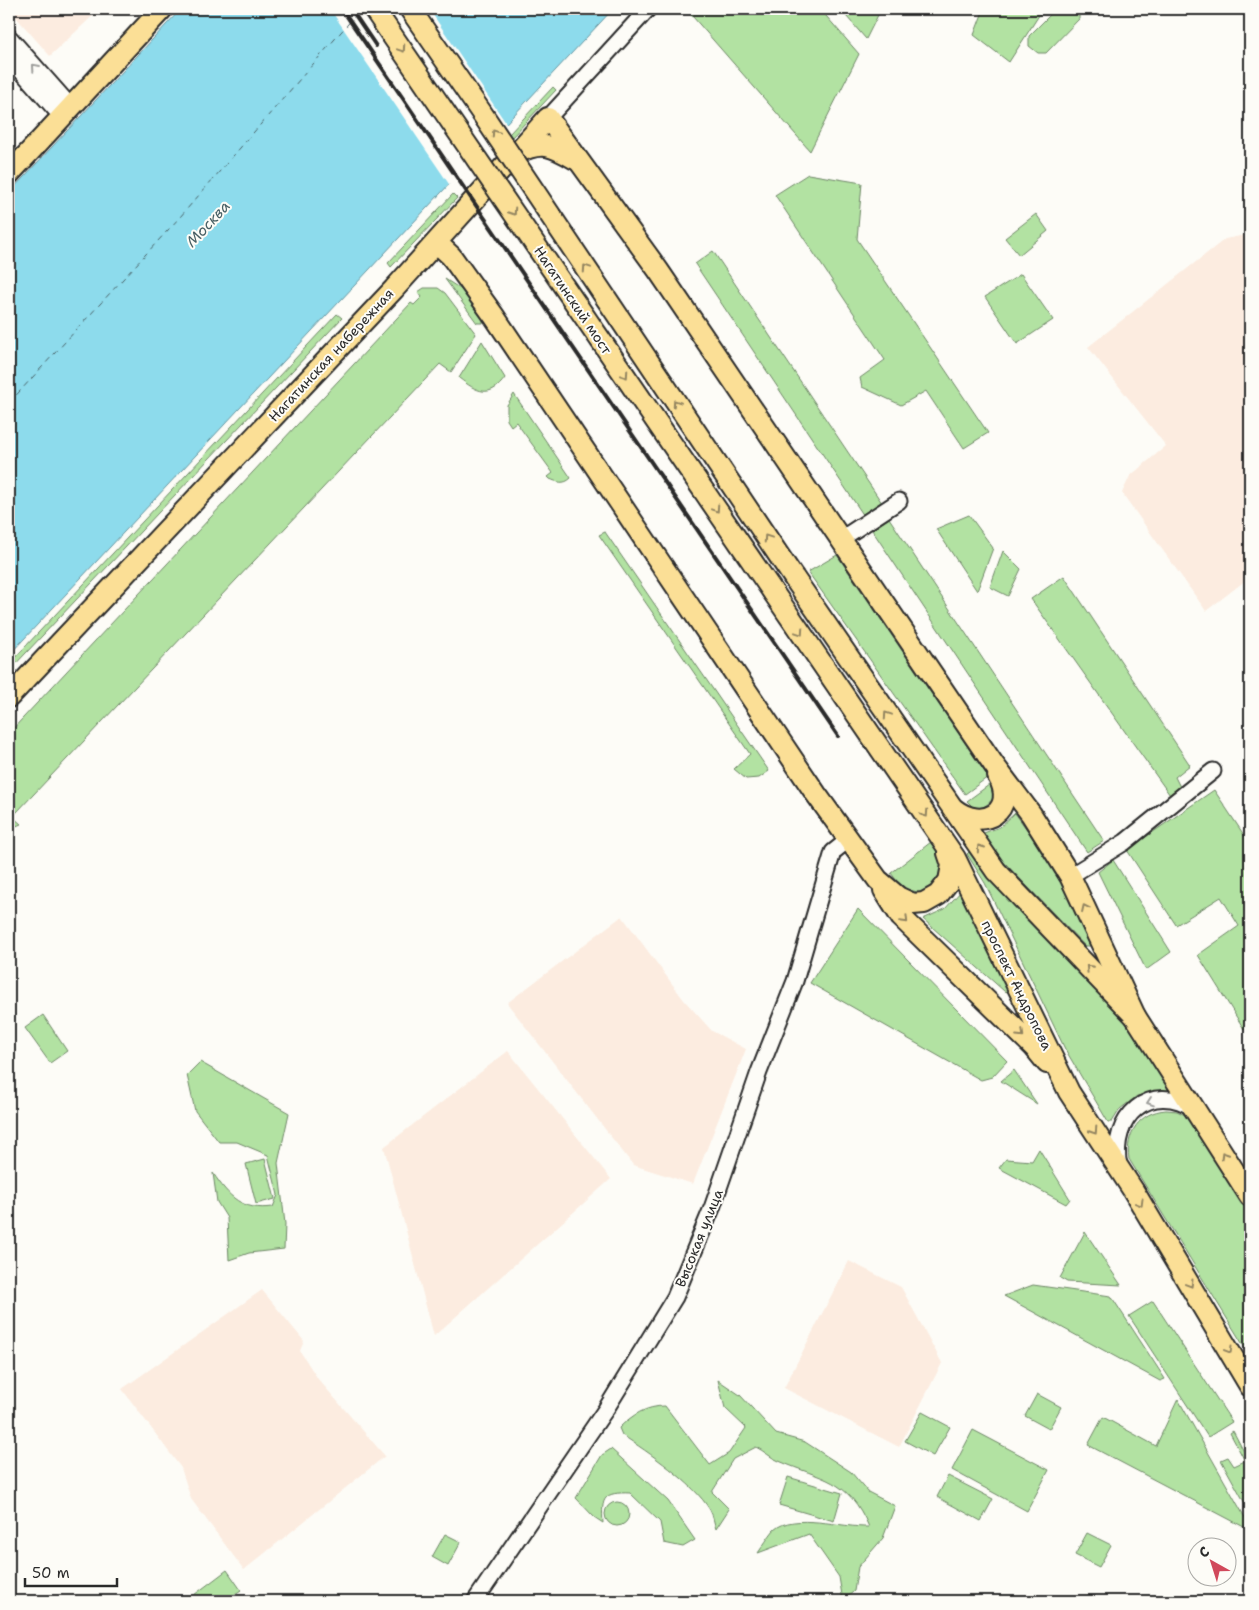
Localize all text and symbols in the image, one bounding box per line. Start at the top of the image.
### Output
one-way arrow [396,43,405,53]
one-way arrow [32,64,41,73]
one-way arrow [492,129,502,138]
water label: Москва [181,197,235,251]
one-way arrow [507,206,516,216]
street label: Нагатинский мост [530,242,616,358]
one-way arrow [583,264,592,273]
street label: Нагатинская набережная [265,285,397,425]
one-way arrow [618,370,628,379]
one-way arrow [673,399,683,408]
one-way arrow [710,503,719,513]
one-way arrow [764,534,773,543]
one-way arrow [794,626,803,636]
one-way arrow [884,711,893,720]
one-way arrow [919,808,928,818]
one-way arrow [977,844,986,854]
one-way arrow [1080,904,1091,913]
one-way arrow [899,915,908,924]
street label: проспект Андропова [978,917,1056,1053]
one-way arrow [1086,965,1095,974]
one-way arrow [1015,1028,1024,1037]
one-way arrow [1147,1096,1155,1106]
one-way arrow [1088,1125,1097,1135]
one-way arrow [1221,1151,1231,1160]
street label: Высокая улица [671,1186,727,1290]
one-way arrow [1134,1197,1144,1206]
one-way arrow [1183,1279,1193,1288]
one-way arrow [1223,1345,1233,1354]
north arrow [1186,1538,1236,1588]
text: С [1195,1542,1213,1562]
scale bar [25,1555,118,1587]
text: 50 m [32,1563,70,1583]

